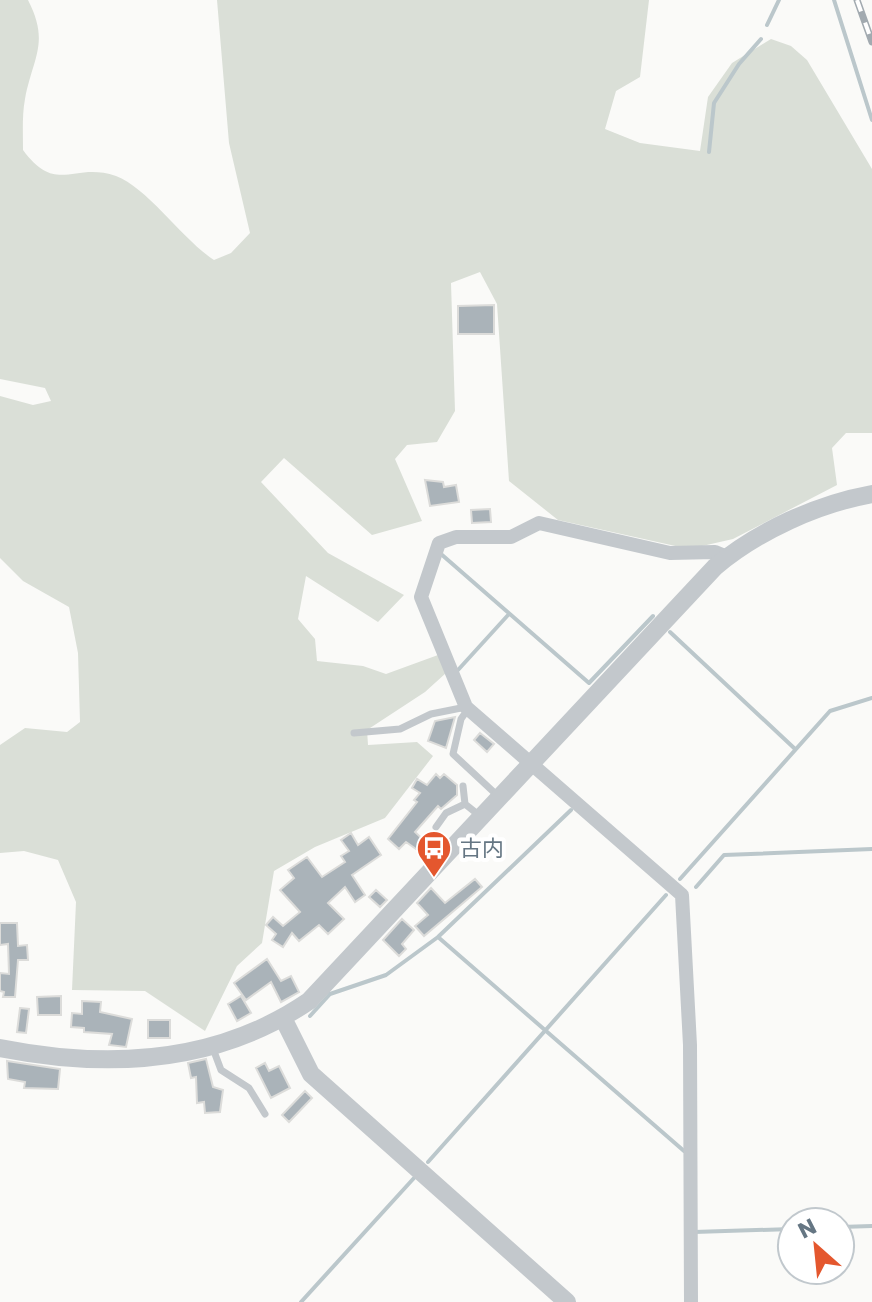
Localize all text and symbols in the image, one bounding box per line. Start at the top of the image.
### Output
bus stop icon: 古内 [415,829,453,879]
place label: 古内 [460,833,504,864]
north arrow [776,1206,856,1286]
text: N [793,1211,822,1246]

